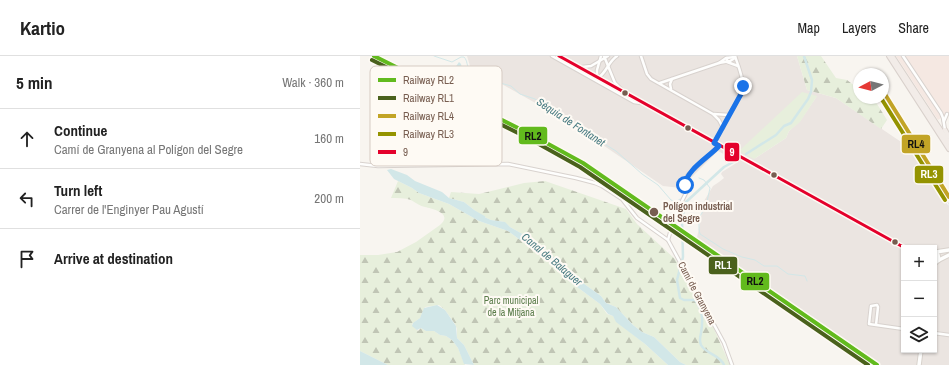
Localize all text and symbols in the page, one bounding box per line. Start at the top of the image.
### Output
text: Kartio [20,15,65,41]
text: Map [798,19,820,37]
text: Layers [842,19,876,37]
text: Share [898,19,929,37]
legend [370,66,502,166]
north arrow [853,68,889,104]
text: 5 min [16,71,52,94]
text: Railway RL2 [403,73,454,87]
text: Walk · 360 m [282,74,344,91]
route end [734,77,752,95]
unlabelled marker [620,88,630,98]
text: Railway RL1 [403,91,454,105]
water label: Séquia de Fontanet [534,95,608,150]
text: Railway RL4 [403,109,454,123]
text: Continue [54,120,107,141]
unlabelled marker [683,123,693,133]
line badge: RL2 [518,126,548,145]
text: Railway RL3 [403,127,454,141]
icon: ahead [16,128,38,150]
text: RL2 [524,129,542,143]
text: 160 m [314,130,344,147]
line badge: RL4 [901,134,931,154]
text: RL4 [907,137,925,151]
text: Camí de Granyena al Polígon del Segre [54,141,243,158]
line badge: 9 [724,142,740,162]
text: 9 [403,145,408,159]
text: 9 [729,145,735,159]
line badge: RL3 [914,165,944,184]
text: RL3 [920,167,938,181]
unlabelled marker [769,170,779,180]
route start [676,176,694,194]
text: Turn left [54,180,102,201]
icon: left [16,188,38,210]
text: 200 m [314,190,344,207]
place label: Polígon industrial del Segre [663,200,732,225]
text: Carrer de l'Enginyer Pau Agustí [54,201,204,218]
marker: Polígon industrial del Segre [648,206,660,218]
water label: Canal de Balaguer [519,230,586,289]
unlabelled marker [890,237,900,247]
map controls [901,245,937,353]
button: + [901,245,937,281]
icon: arrive [16,248,38,270]
text: Arrive at destination [54,248,173,269]
line badge: RL1 [708,256,738,275]
text: RL1 [714,258,732,272]
street label: Camí de Granyena [675,259,719,327]
line badge: RL2 [740,272,770,291]
text: RL2 [746,274,764,288]
button: − [901,281,937,317]
park label: Parc municipal de la Mitjana [484,294,539,319]
button: layers [901,317,937,353]

